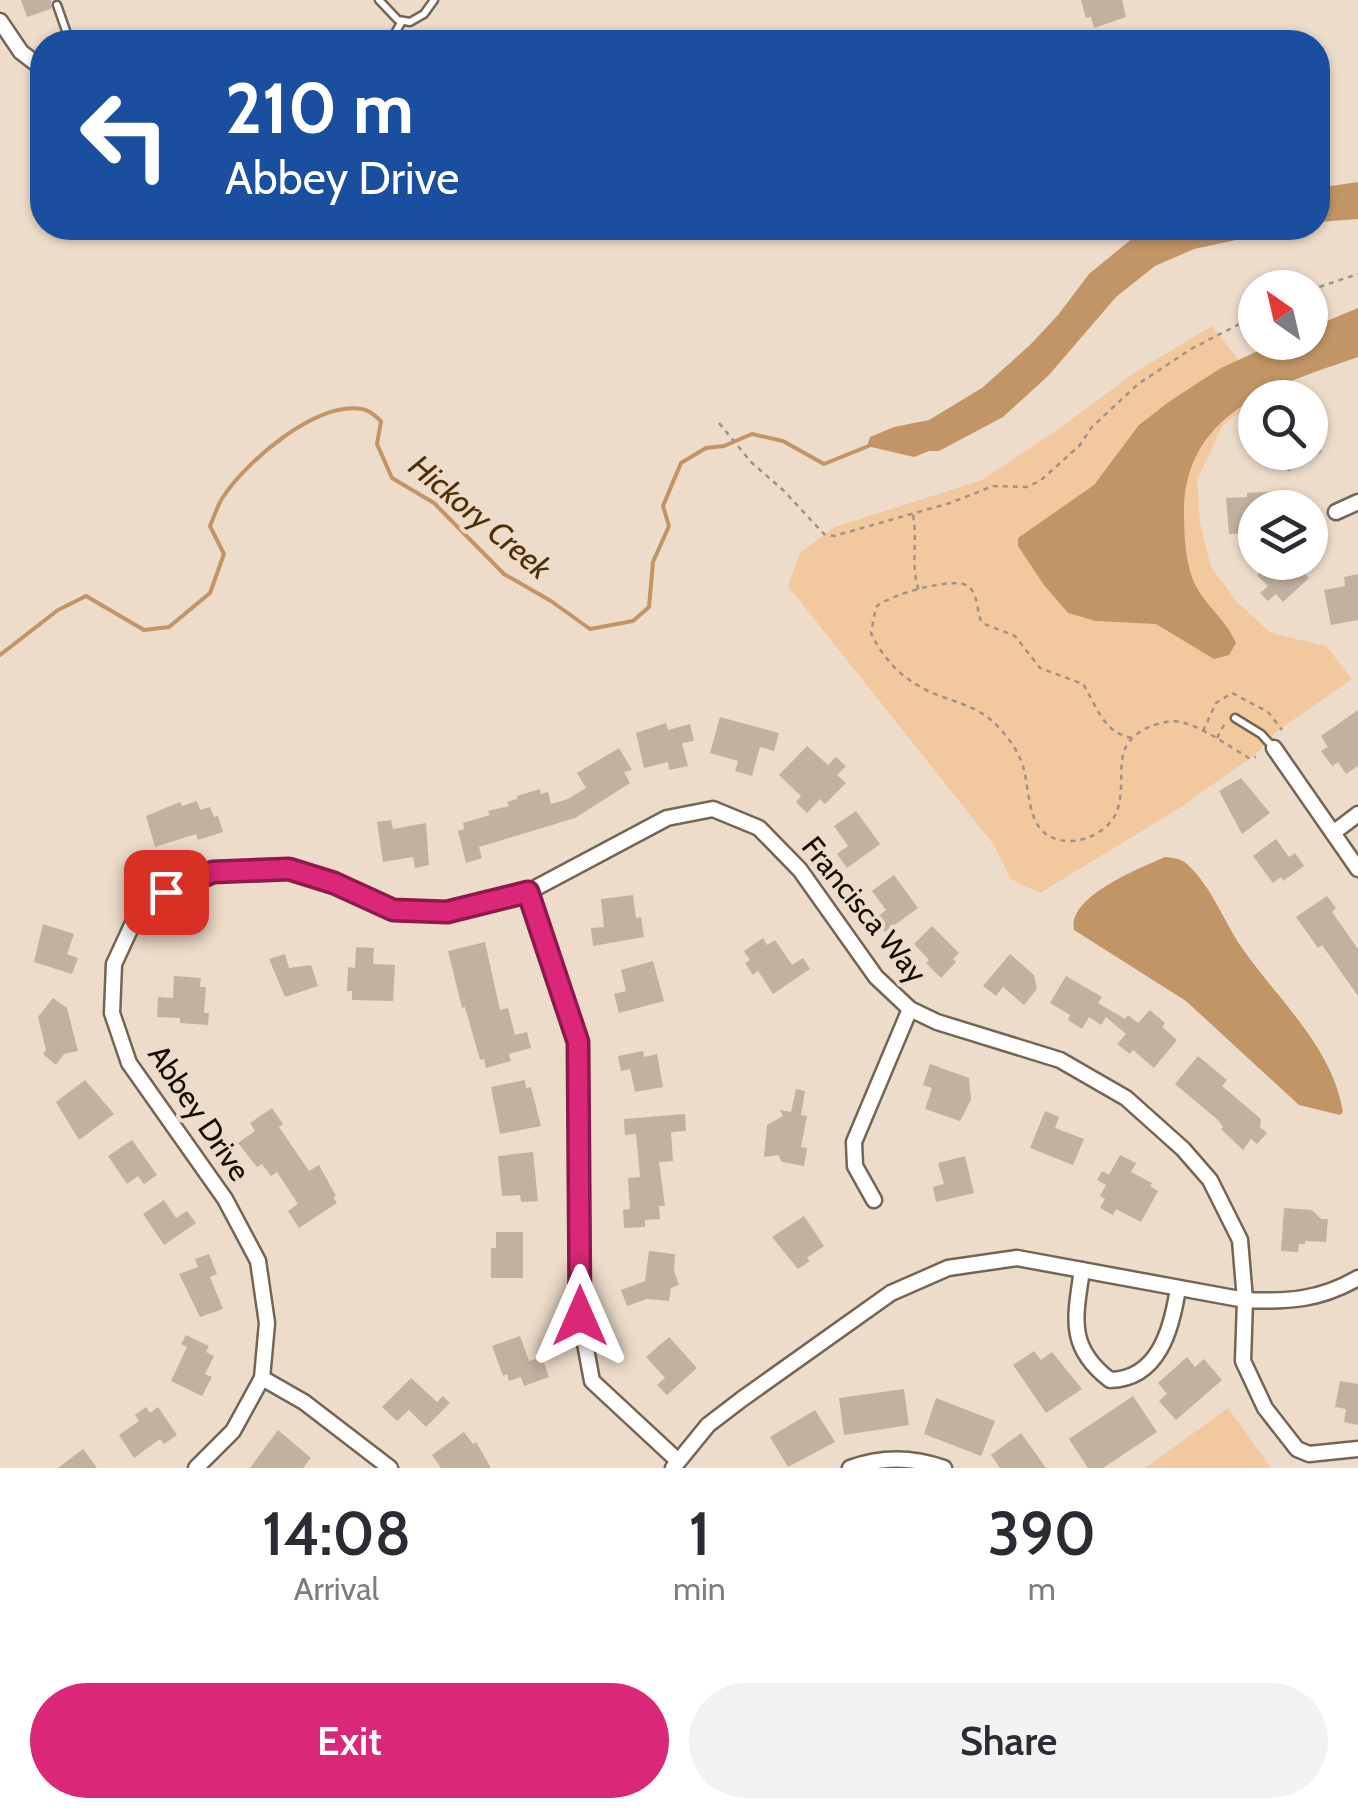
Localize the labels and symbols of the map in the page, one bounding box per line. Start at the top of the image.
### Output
north arrow [1238,270,1328,360]
water label: Hickory Creek [401,446,560,588]
street label: Francisca Way [794,829,935,991]
pin [124,850,209,935]
street label: Abbey Drive [140,1038,258,1188]
position arrow [528,1264,632,1368]

